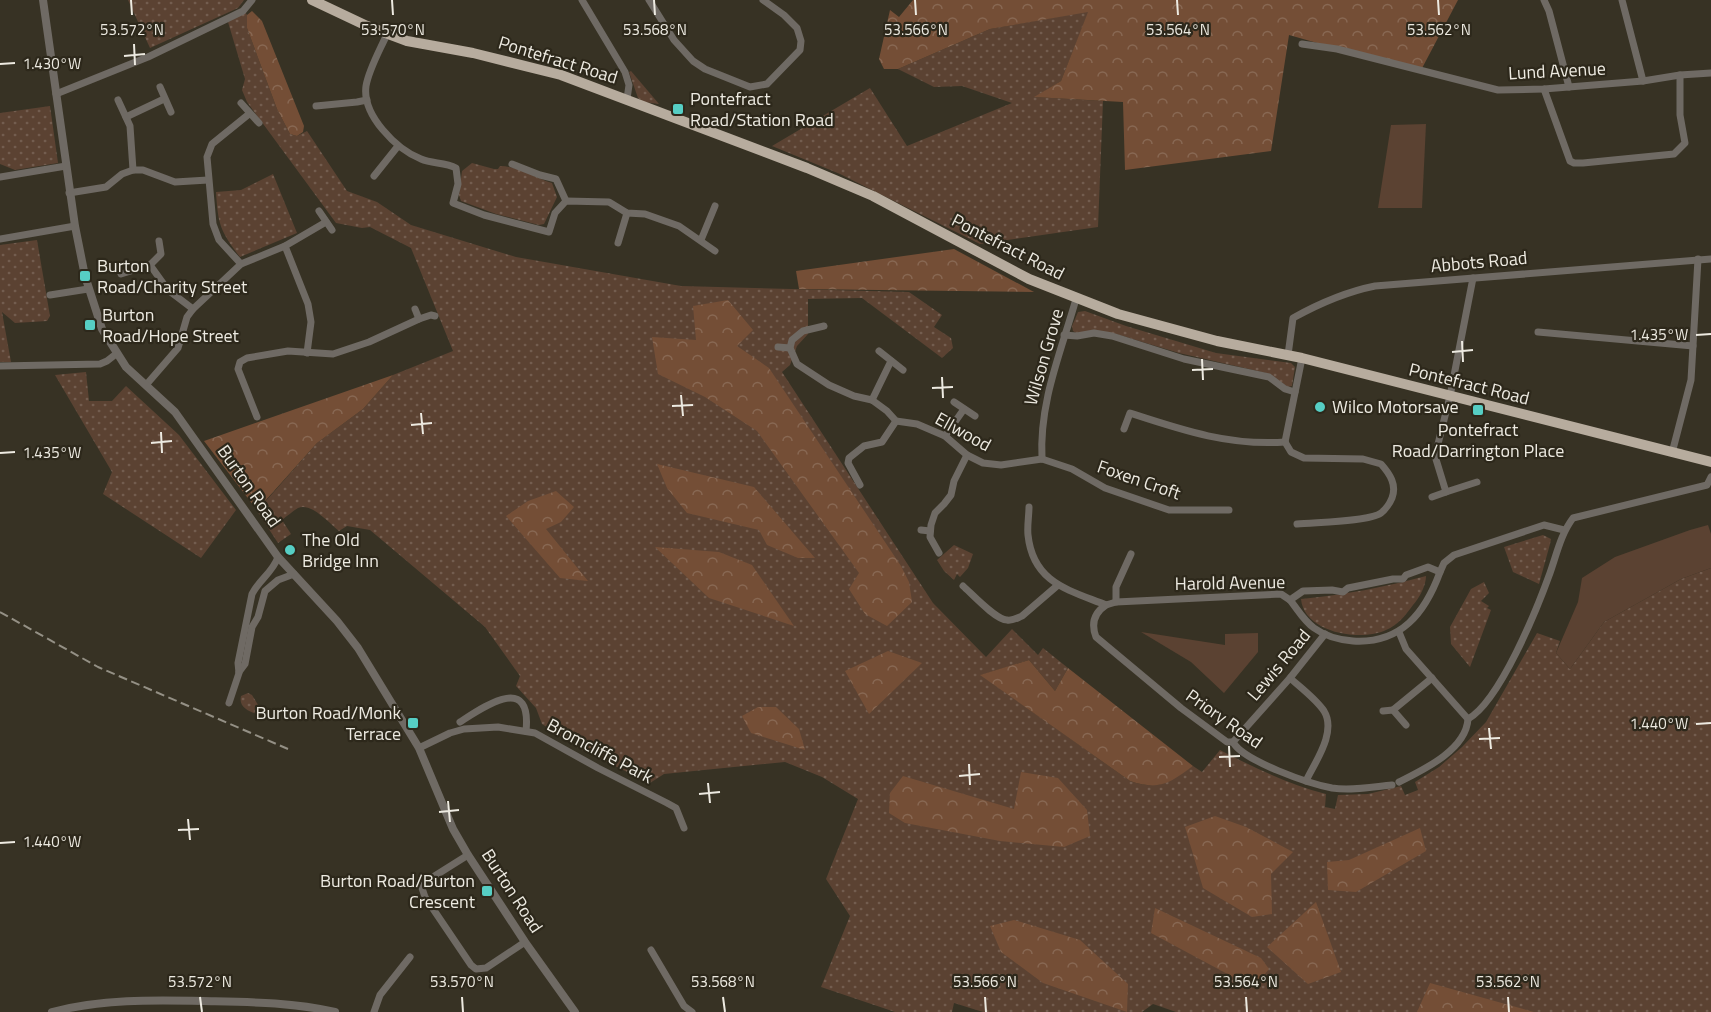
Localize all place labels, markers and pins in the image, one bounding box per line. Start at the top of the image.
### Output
place label: Pontefract Road/Station Road [690,85,834,133]
marker: Pontefract Road/Station Road [671,102,685,116]
place label: Burton Road/Charity Street [97,252,248,300]
marker: Burton Road/Charity Street [78,269,92,283]
place label: Burton Road/Hope Street [102,301,240,349]
marker: Burton Road/Hope Street [83,318,97,332]
place label: Wilco Motorsave [1332,393,1459,420]
marker: Wilco Motorsave [1313,400,1327,414]
marker: Pontefract Road/Darrington Place [1471,403,1485,417]
place label: Pontefract Road/Darrington Place [1392,416,1564,464]
place label: The Old Bridge Inn [302,526,379,574]
marker: The Old Bridge Inn [283,543,297,557]
place label: Burton Road/Monk Terrace [255,699,401,747]
marker: Burton Road/Monk Terrace [406,716,420,730]
place label: Burton Road/Burton Crescent [320,867,476,915]
marker: Burton Road/Burton Crescent [480,884,494,898]

